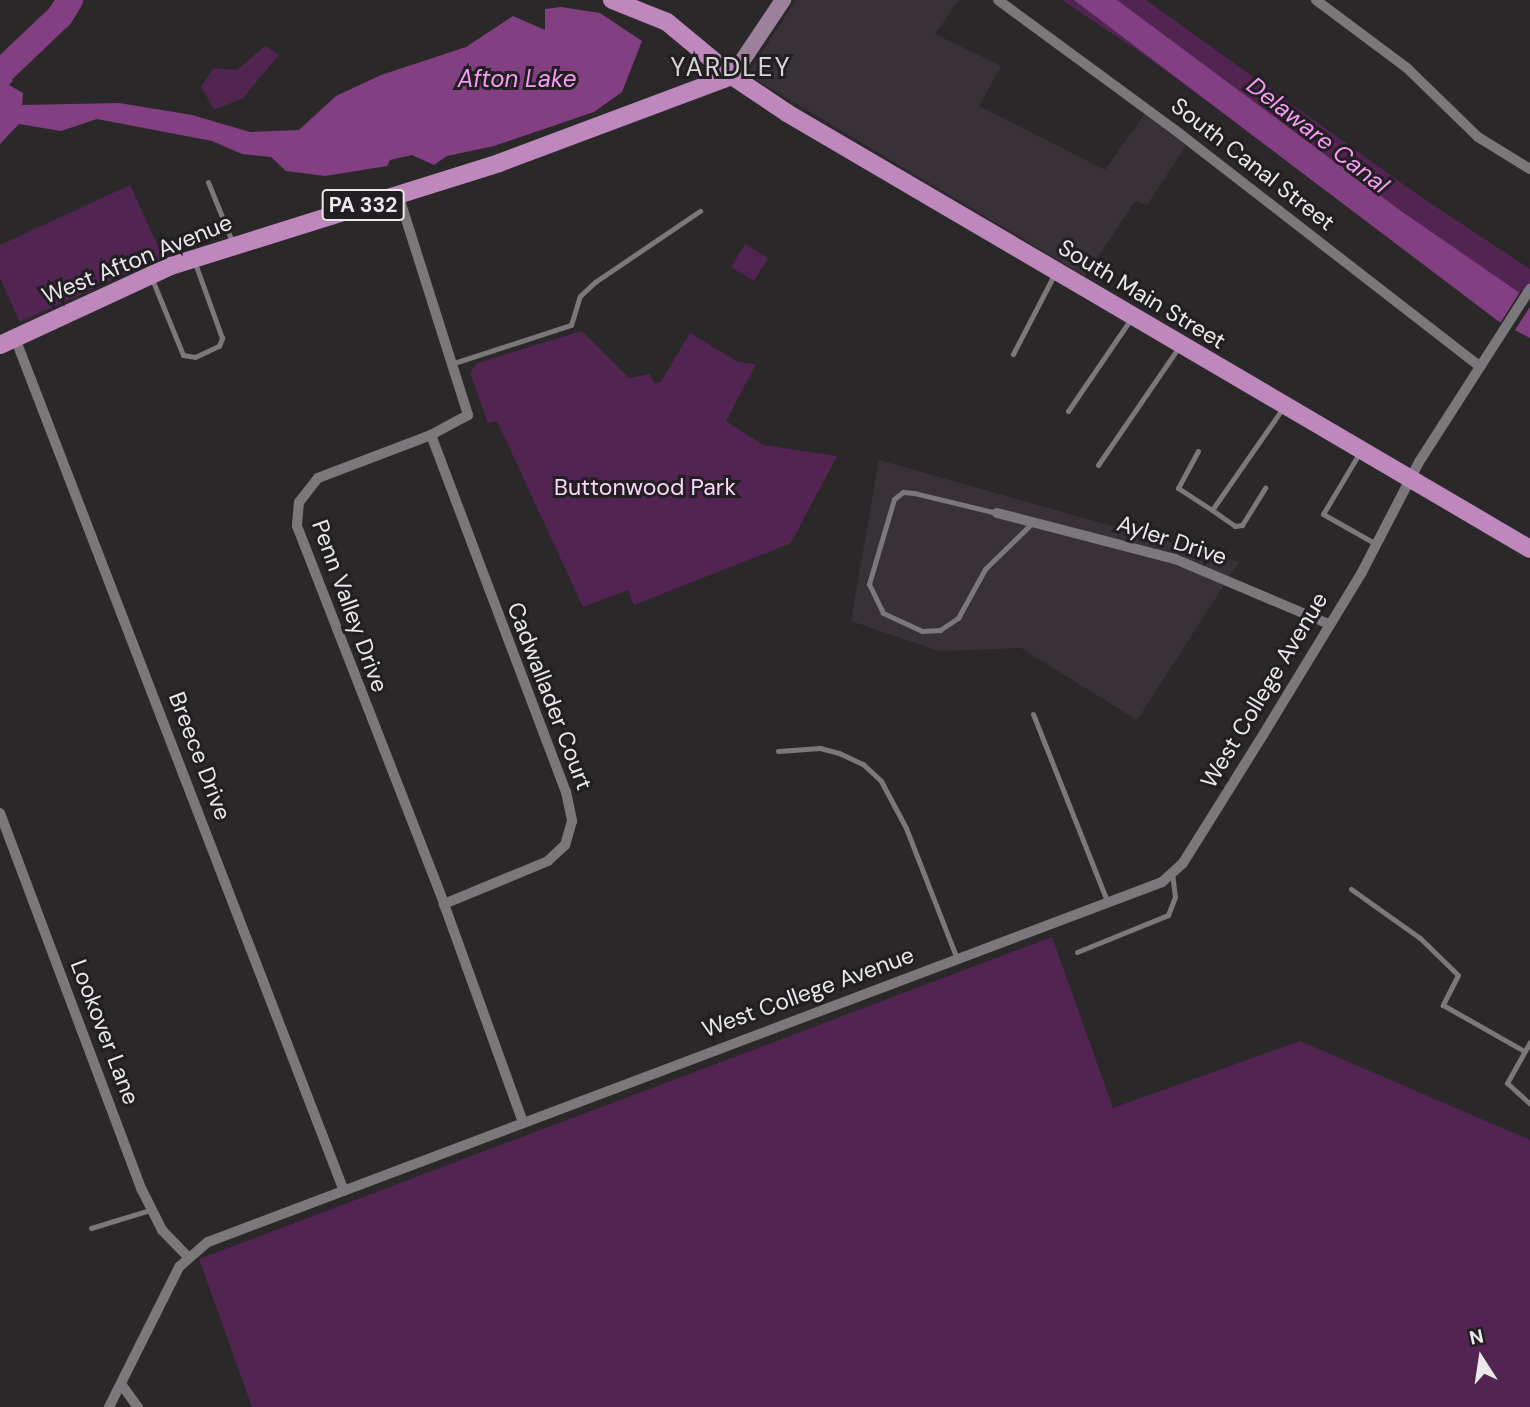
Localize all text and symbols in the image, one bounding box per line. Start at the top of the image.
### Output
district label: YARDLEY [671,52,791,84]
water label: Afton Lake [458,65,576,93]
water label: Delaware Canal [1241,71,1395,199]
street label: South Canal Street [1166,92,1340,236]
road number: PA 332 [321,188,405,222]
street label: West Afton Avenue [38,208,236,310]
street label: South Main Street [1053,233,1231,355]
park label: Buttonwood Park [554,473,736,501]
street label: Ayler Drive [1114,509,1230,571]
street label: Penn Valley Drive [306,516,394,696]
street label: West College Avenue [1195,587,1333,793]
street label: Cadwallader Court [501,598,599,794]
street label: Breece Drive [163,688,237,824]
street label: West College Avenue [698,941,918,1043]
street label: Lookover Lane [65,956,145,1108]
north arrow [1446,1323,1516,1393]
text: N [1467,1323,1486,1351]

